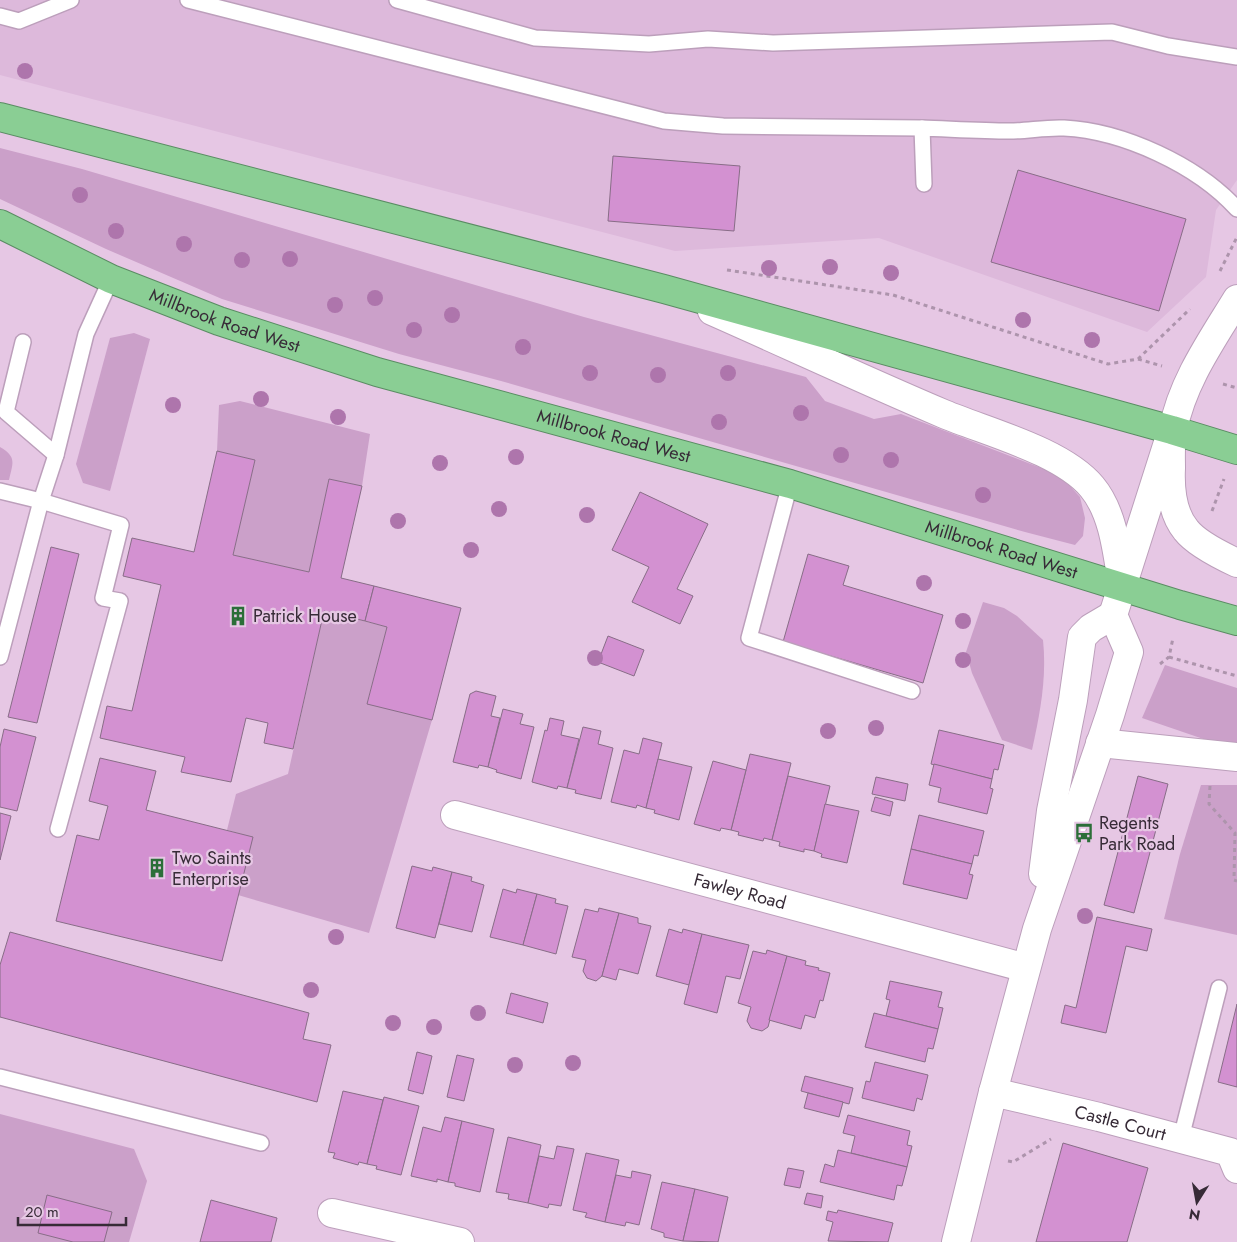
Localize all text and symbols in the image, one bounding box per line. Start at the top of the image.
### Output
street label: Millbrook Road West [145,282,304,359]
street label: Millbrook Road West [534,403,694,470]
street label: Millbrook Road West [922,514,1081,586]
place label: Patrick House [253,603,357,629]
building icon: Patrick House [227,605,249,627]
place label: Regents Park Road [1099,810,1175,857]
bus stop icon: Regents Park Road [1073,822,1095,844]
place label: Two Saints Enterprise [172,845,251,892]
building icon: Two Saints Enterprise [146,857,168,879]
street label: Fawley Road [691,867,789,916]
street label: Castle Court [1072,1099,1170,1148]
north arrow [1172,1177,1222,1227]
scale bar [18,1194,125,1226]
text: 20 m [25,1201,59,1223]
text: N [1187,1204,1202,1226]

